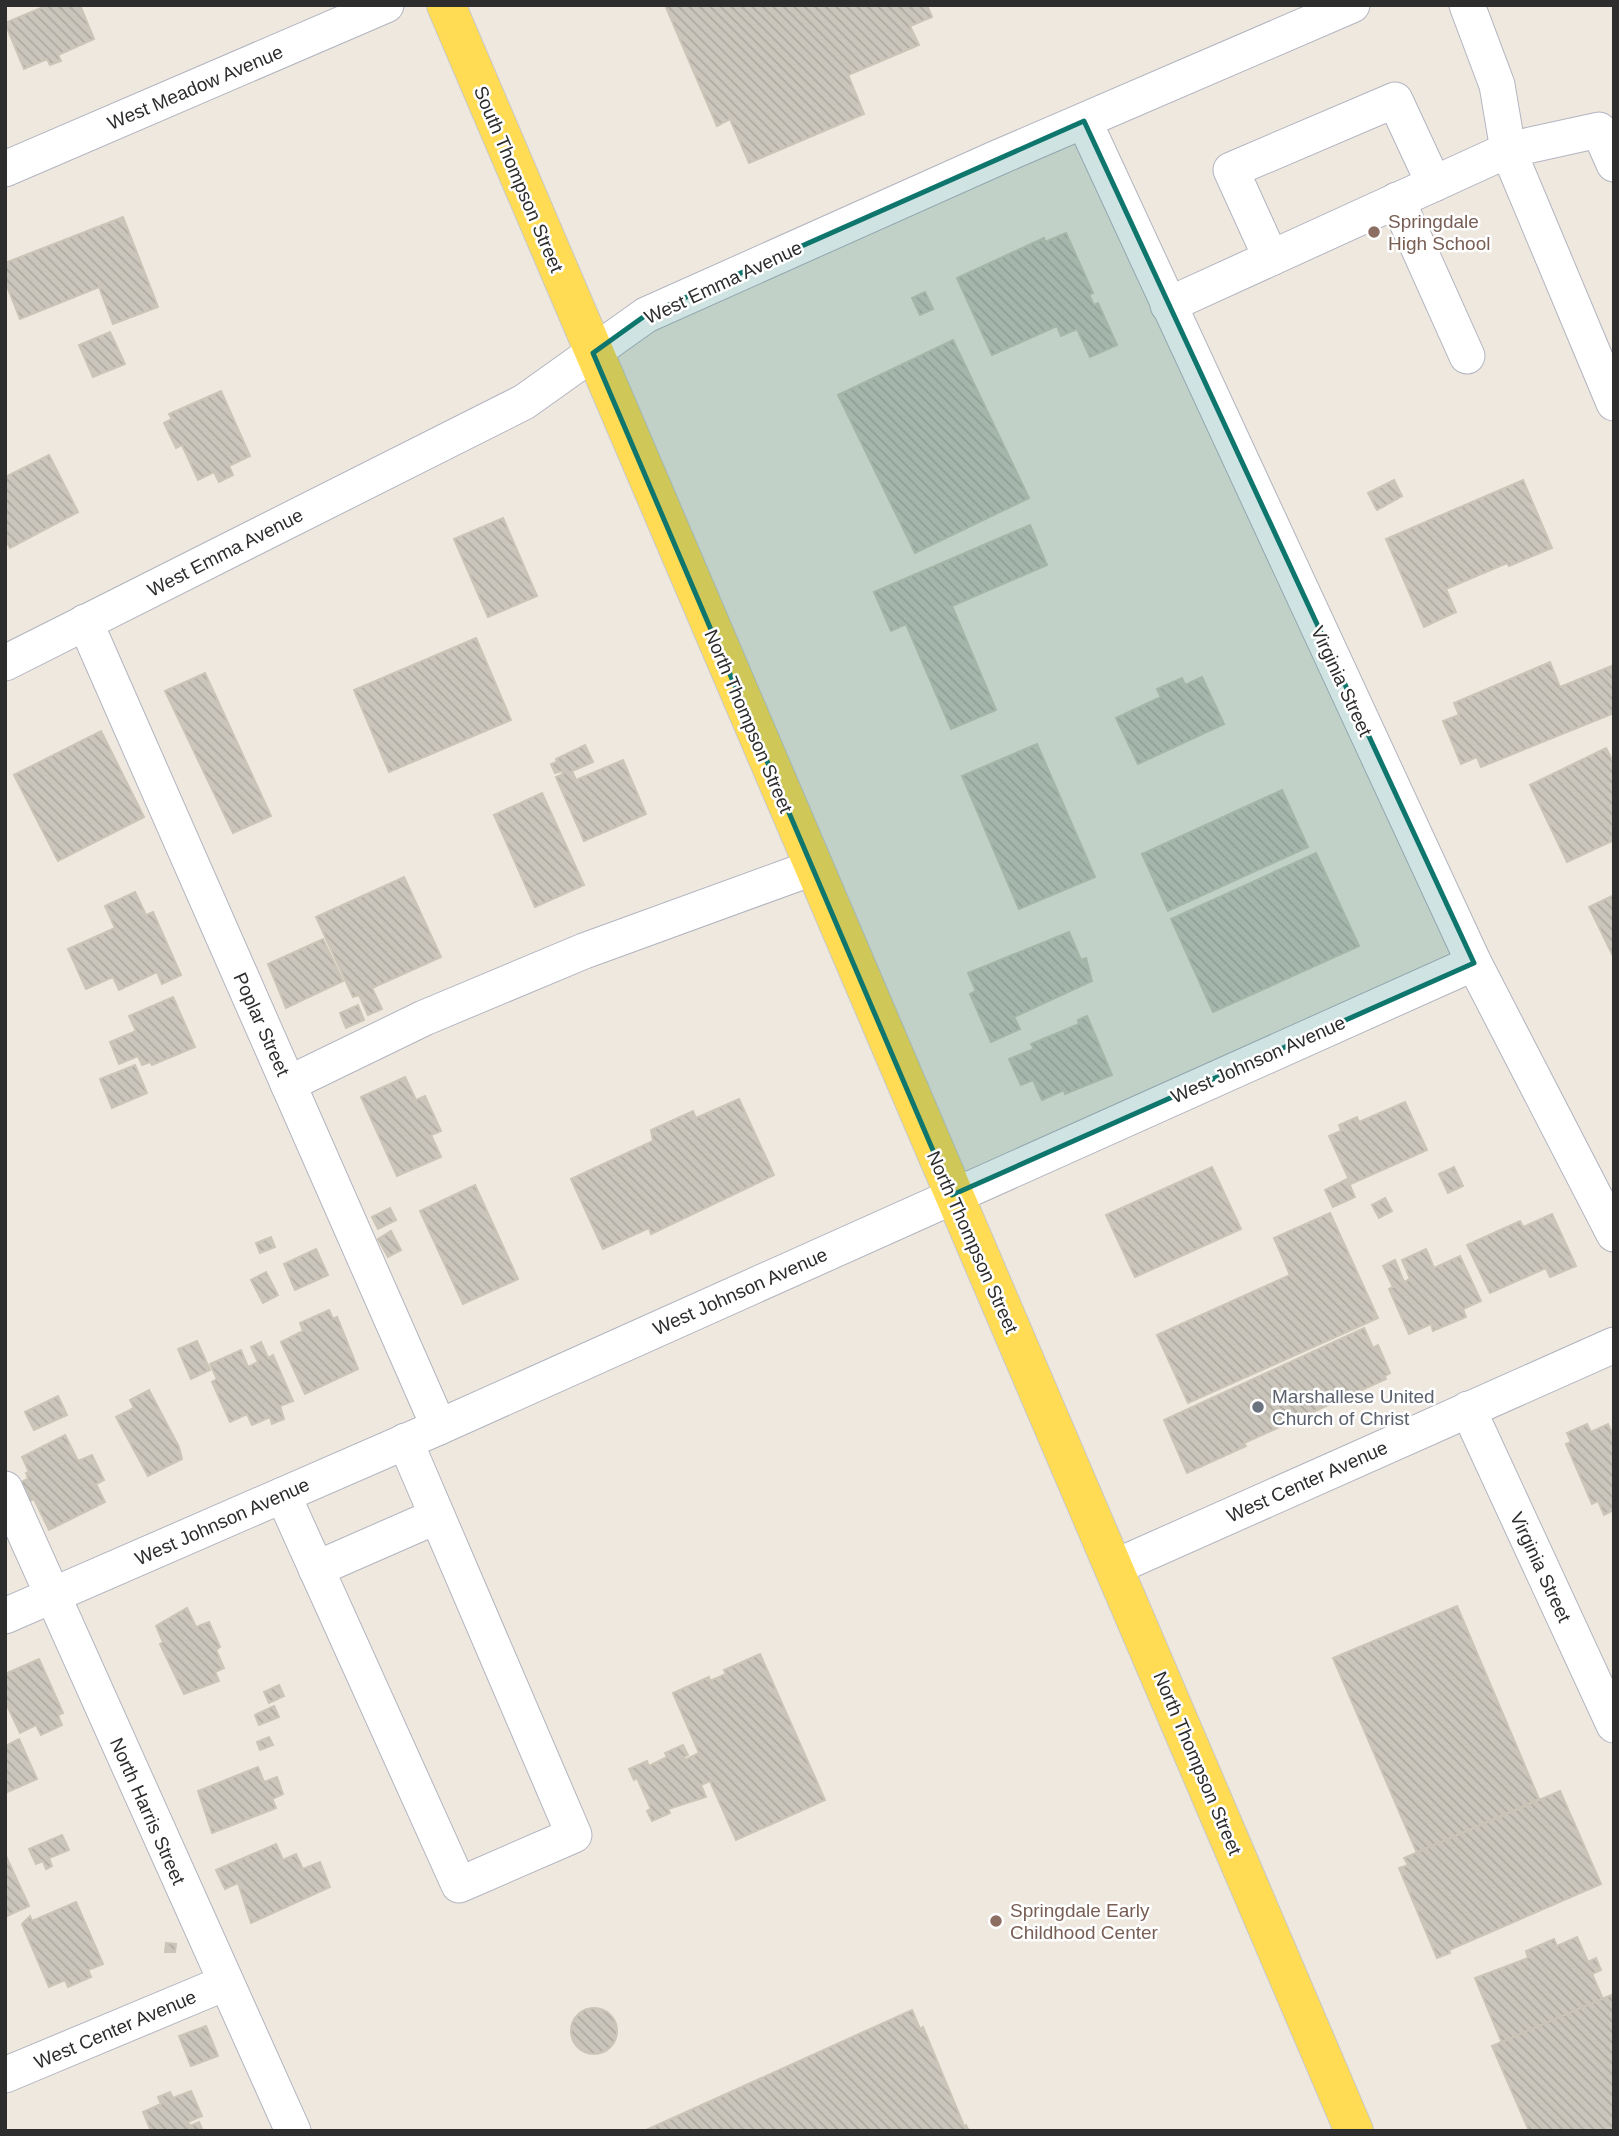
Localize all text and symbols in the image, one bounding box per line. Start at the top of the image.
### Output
street label: West Meadow Avenue [104,41,286,134]
street label: South Thompson Street [470,83,568,276]
place label: Springdale High School [1388,211,1490,254]
marker: Springdale High School [1366,224,1382,240]
street label: West Emma Avenue [641,237,805,328]
street label: West Emma Avenue [144,504,306,601]
street label: Virginia Street [1307,623,1377,740]
street label: North Thompson Street [700,626,797,817]
street label: Poplar Street [229,969,294,1080]
street label: West Johnson Avenue [1168,1012,1349,1107]
street label: North Thompson Street [923,1148,1023,1337]
street label: West Johnson Avenue [650,1244,831,1339]
place label: Marshallese United Church of Christ [1272,1386,1435,1429]
marker: Marshallese United Church of Christ [1250,1399,1266,1415]
street label: West Center Avenue [1224,1437,1391,1526]
street label: West Johnson Avenue [132,1474,313,1569]
street label: Virginia Street [1506,1509,1576,1626]
street label: North Thompson Street [1149,1668,1246,1859]
street label: North Harris Street [106,1735,190,1888]
place label: Springdale Early Childhood Center [1010,1900,1159,1943]
marker: Springdale Early Childhood Center [988,1913,1004,1929]
street label: West Center Avenue [31,1986,199,2073]

